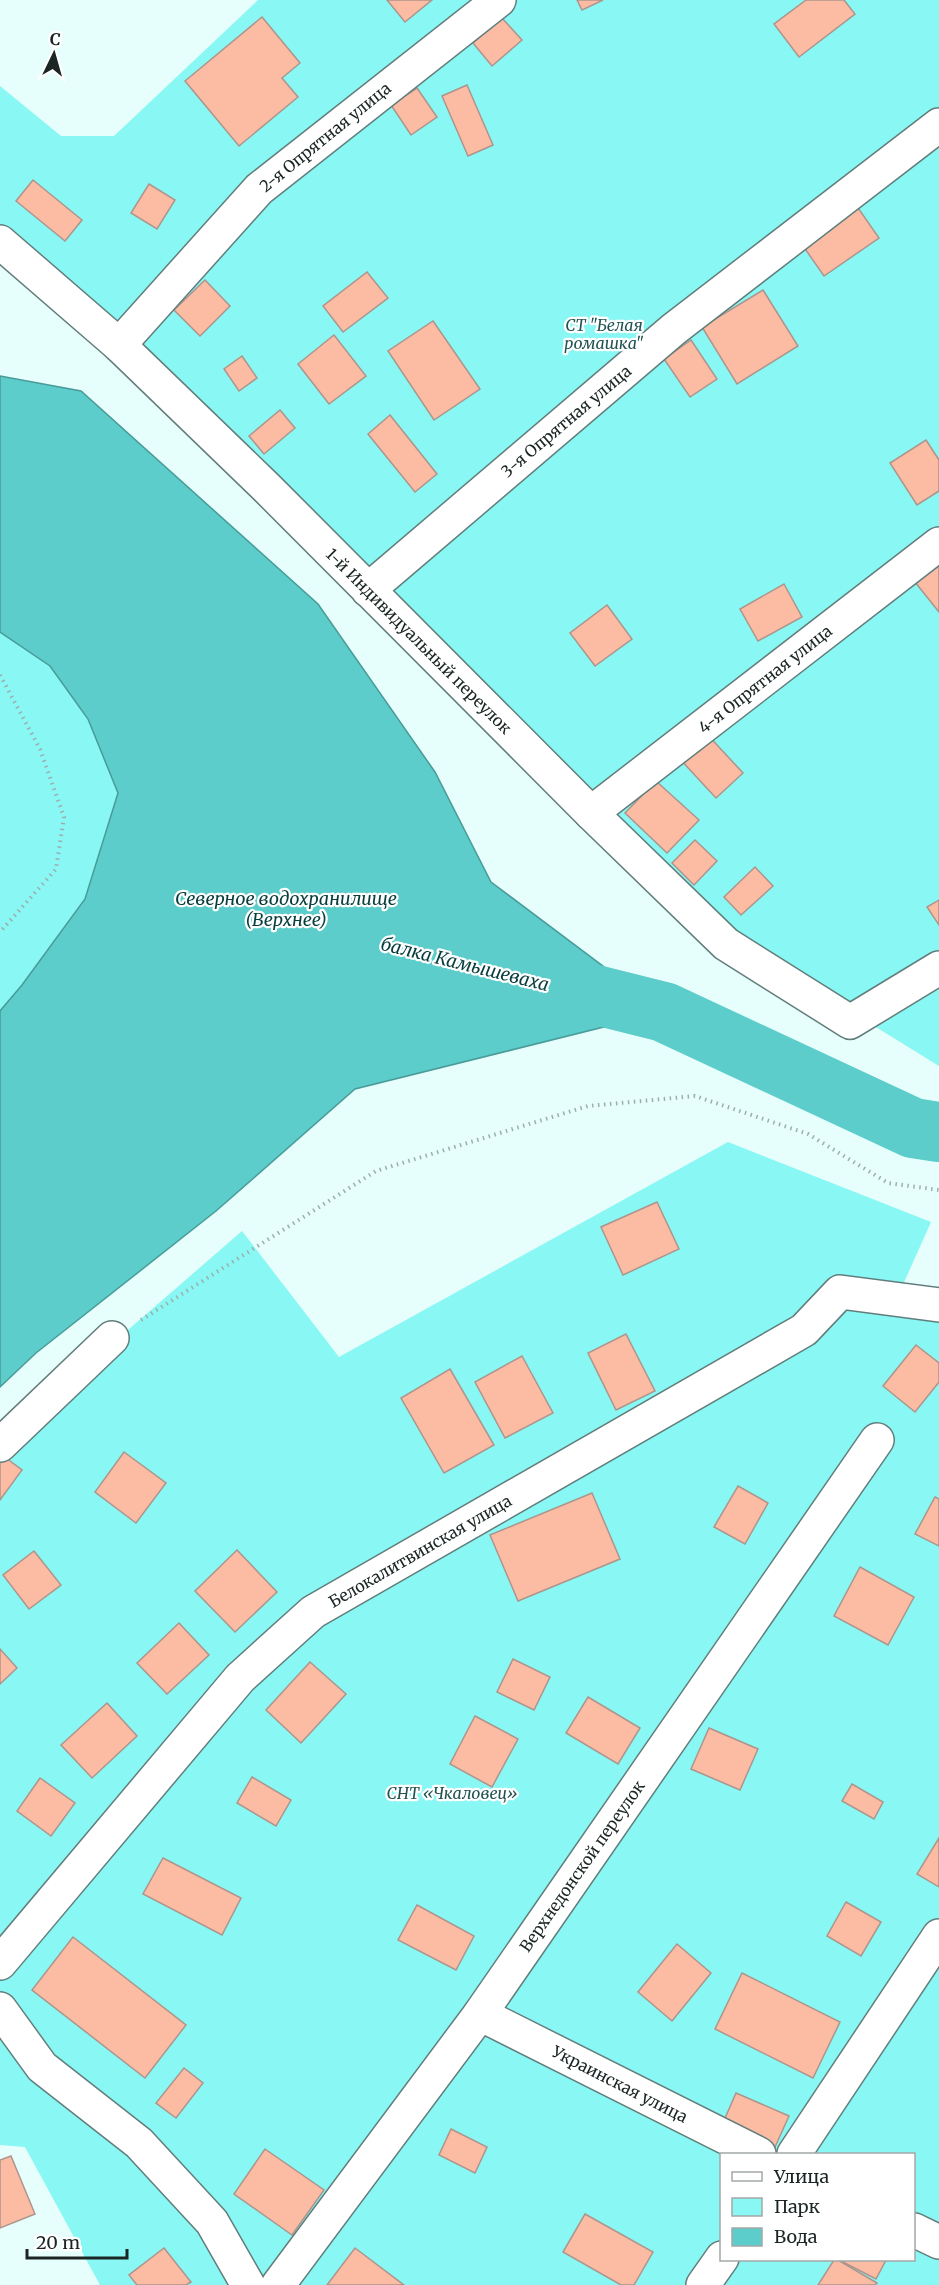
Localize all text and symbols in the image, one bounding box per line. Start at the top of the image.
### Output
north arrow [24,24,84,84]
text: С [49,29,61,49]
street label: 2-я Опрятная улица [255,78,395,196]
park label: СТ "Белая ромашка" [564,315,644,353]
street label: 3-я Опрятная улица [497,361,635,481]
street label: 1-й Индивидуальный переулок [322,544,516,738]
street label: 4-я Опрятная улица [694,620,836,737]
water label: Северное водохранилище (Верхнее) [175,887,397,931]
water label: балка Камышеваха [379,932,551,996]
street label: Белокалитвинская улица [325,1490,515,1612]
street label: Верхнедонской переулок [515,1776,649,1956]
park label: СНТ «Чкаловец» [387,1783,517,1803]
street label: Украинская улица [548,2041,691,2127]
legend [720,2153,915,2261]
text: Улица [773,2165,829,2188]
text: Парк [774,2195,820,2218]
scale bar [27,2222,128,2260]
text: Вода [774,2225,818,2248]
text: 20 m [36,2231,80,2254]

